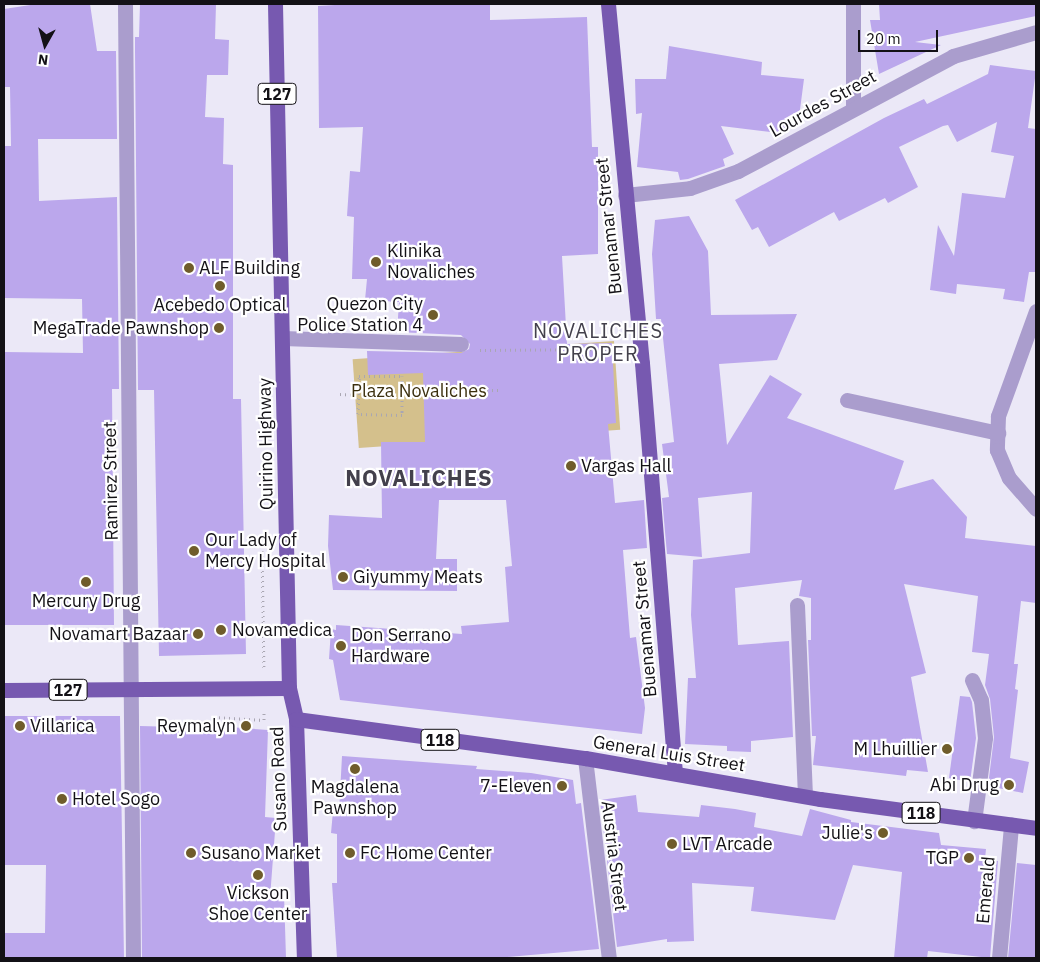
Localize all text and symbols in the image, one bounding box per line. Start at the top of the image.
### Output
north arrow [20,20,70,70]
scale bar [860,20,940,52]
text: 20 m [866,29,901,48]
text: N [37,50,49,69]
street label: Lourdes Street [766,66,880,142]
road number: 127 [257,80,297,108]
street label: Buenamar Street [591,157,627,295]
place label: Klinika Novaliches [387,241,475,284]
marker: Klinika Novaliches [369,255,383,269]
place label: ALF Building [199,257,300,279]
marker: ALF Building [183,262,195,274]
marker: Acebedo Optical [214,280,226,292]
place label: Acebedo Optical [154,294,286,316]
place label: Quezon City Police Station 4 [297,294,423,336]
marker: Quezon City Police Station 4 [427,309,439,321]
place label: MegaTrade Pawnshop [33,317,209,339]
district label: NOVALICHES PROPER [532,318,664,365]
marker: MegaTrade Pawnshop [213,322,225,334]
street label: Quirino Highway [254,378,278,510]
park label: Plaza Novaliches [351,380,487,402]
street label: Ramirez Street [99,421,123,541]
place label: Vargas Hall [581,455,671,477]
marker: Vargas Hall [565,460,577,472]
district label: NOVALICHES [344,465,494,491]
place label: Our Lady of Mercy Hospital [205,530,326,572]
marker: Our Lady of Mercy Hospital [187,544,201,558]
street label: Buenamar Street [628,560,662,698]
place label: Giyummy Meats [353,566,483,588]
marker: Giyummy Meats [337,571,349,583]
marker: Mercury Drug [80,576,92,588]
place label: Mercury Drug [32,590,140,612]
place label: Novamedica [232,619,332,641]
place label: Novamart Bazaar [49,623,188,645]
marker: Novamedica [214,623,228,637]
place label: Don Serrano Hardware [351,625,451,668]
marker: Novamart Bazaar [192,628,204,640]
marker: Don Serrano Hardware [335,640,347,652]
road number: 127 [48,676,88,704]
place label: Villarica [30,715,95,737]
place label: Reymalyn [157,715,236,737]
marker: Villarica [14,720,26,732]
marker: Reymalyn [240,720,252,732]
street label: Susano Road [266,726,292,832]
road number: 118 [420,726,460,754]
street label: General Luis Street [591,731,747,777]
place label: M Lhuillier [853,738,937,760]
marker: M Lhuillier [941,743,953,755]
marker: Magdalena Pawnshop [349,763,361,775]
place label: Abi Drug [930,774,999,796]
place label: 7-Eleven [480,775,552,797]
place label: Magdalena Pawnshop [311,777,399,820]
marker: Abi Drug [1003,779,1015,791]
marker: 7-Eleven [556,780,568,792]
place label: Hotel Sogo [72,788,160,810]
marker: Hotel Sogo [56,793,68,805]
street label: Austria Street [597,800,631,912]
road number: 118 [901,800,941,826]
place label: Julie's [822,822,873,844]
marker: Julie's [877,827,889,839]
place label: LVT Arcade [682,833,773,855]
marker: LVT Arcade [666,838,678,850]
place label: Susano Market [201,842,321,864]
place label: FC Home Center [360,842,492,864]
marker: Susano Market [185,847,197,859]
marker: FC Home Center [344,847,356,859]
place label: TGP [926,847,959,869]
marker: TGP [963,852,975,864]
street label: Emerald [972,855,1000,925]
marker: Vickson Shoe Center [252,869,264,881]
place label: Vickson Shoe Center [209,883,307,926]

